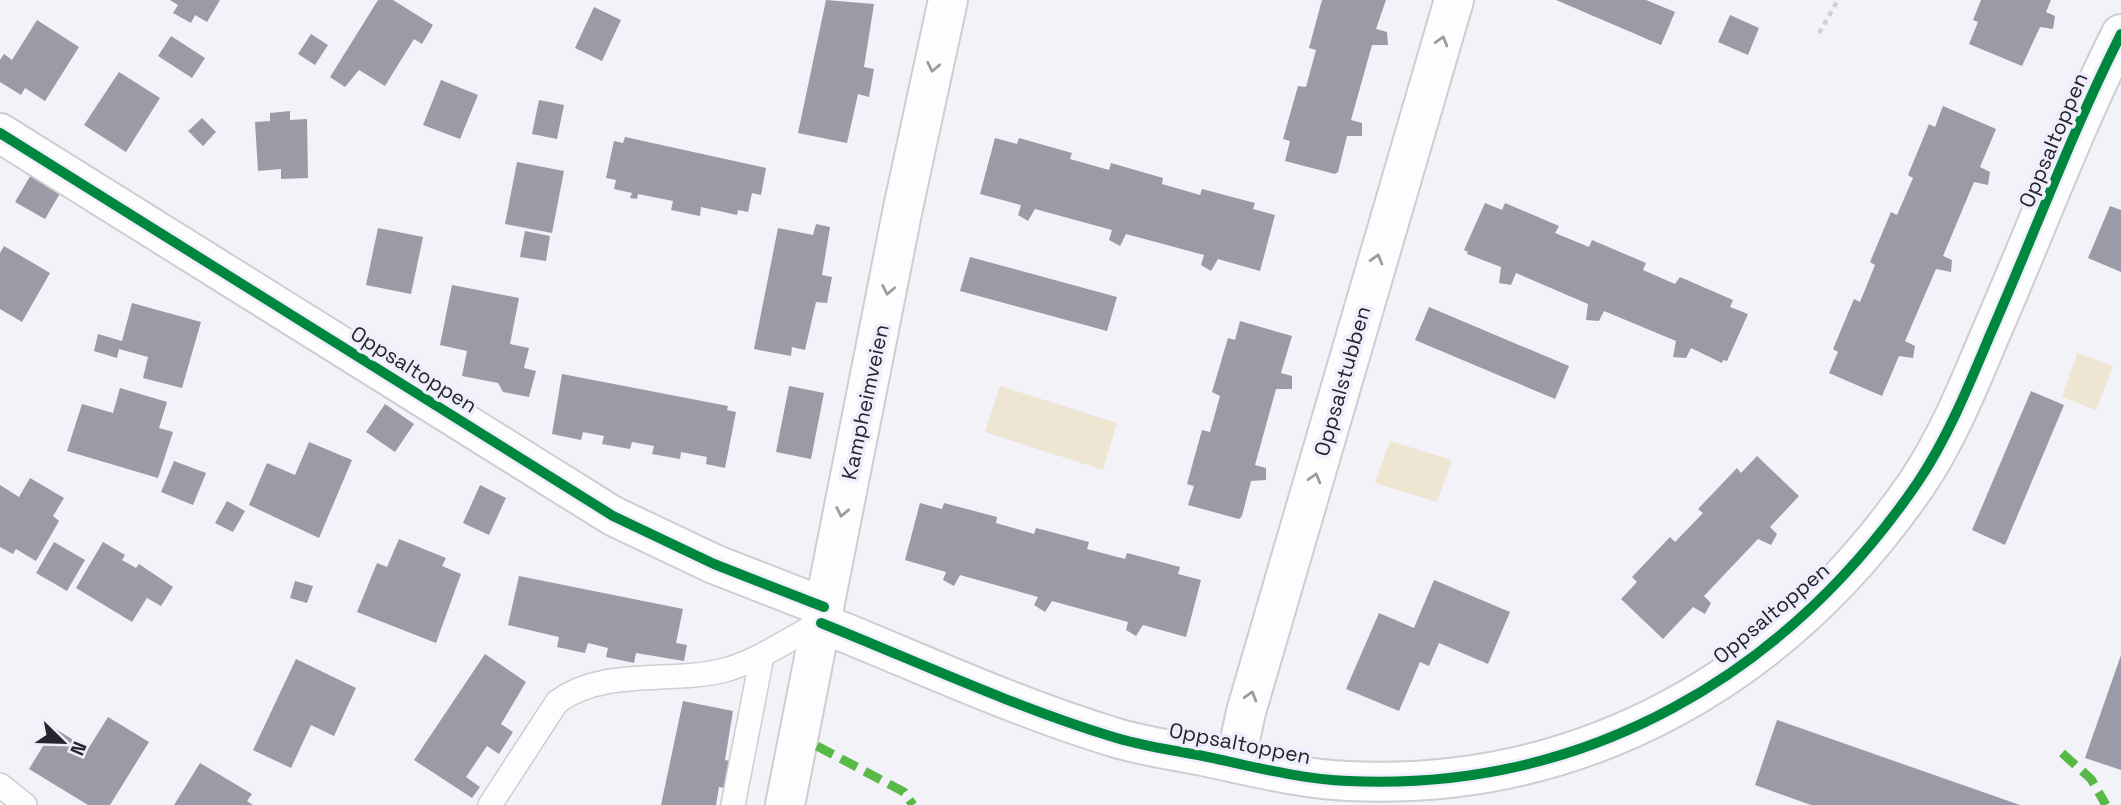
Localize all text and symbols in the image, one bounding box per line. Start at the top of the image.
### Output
one-way arrow [1433,35,1448,47]
one-way arrow [927,61,942,73]
street label: Oppsaltoppen [2012,68,2094,212]
one-way arrow [1369,254,1384,266]
one-way arrow [881,284,896,296]
street label: Oppsalstubben [1308,303,1376,459]
street label: Oppsaltoppen [346,319,482,419]
street label: Kampheimveien [835,322,895,482]
one-way arrow [1306,472,1321,484]
one-way arrow [835,506,850,518]
street label: Oppsaltoppen [1707,556,1835,670]
one-way arrow [1242,691,1257,703]
north arrow [28,707,98,777]
street label: Oppsaltoppen [1167,716,1313,770]
text: N [64,738,92,759]

